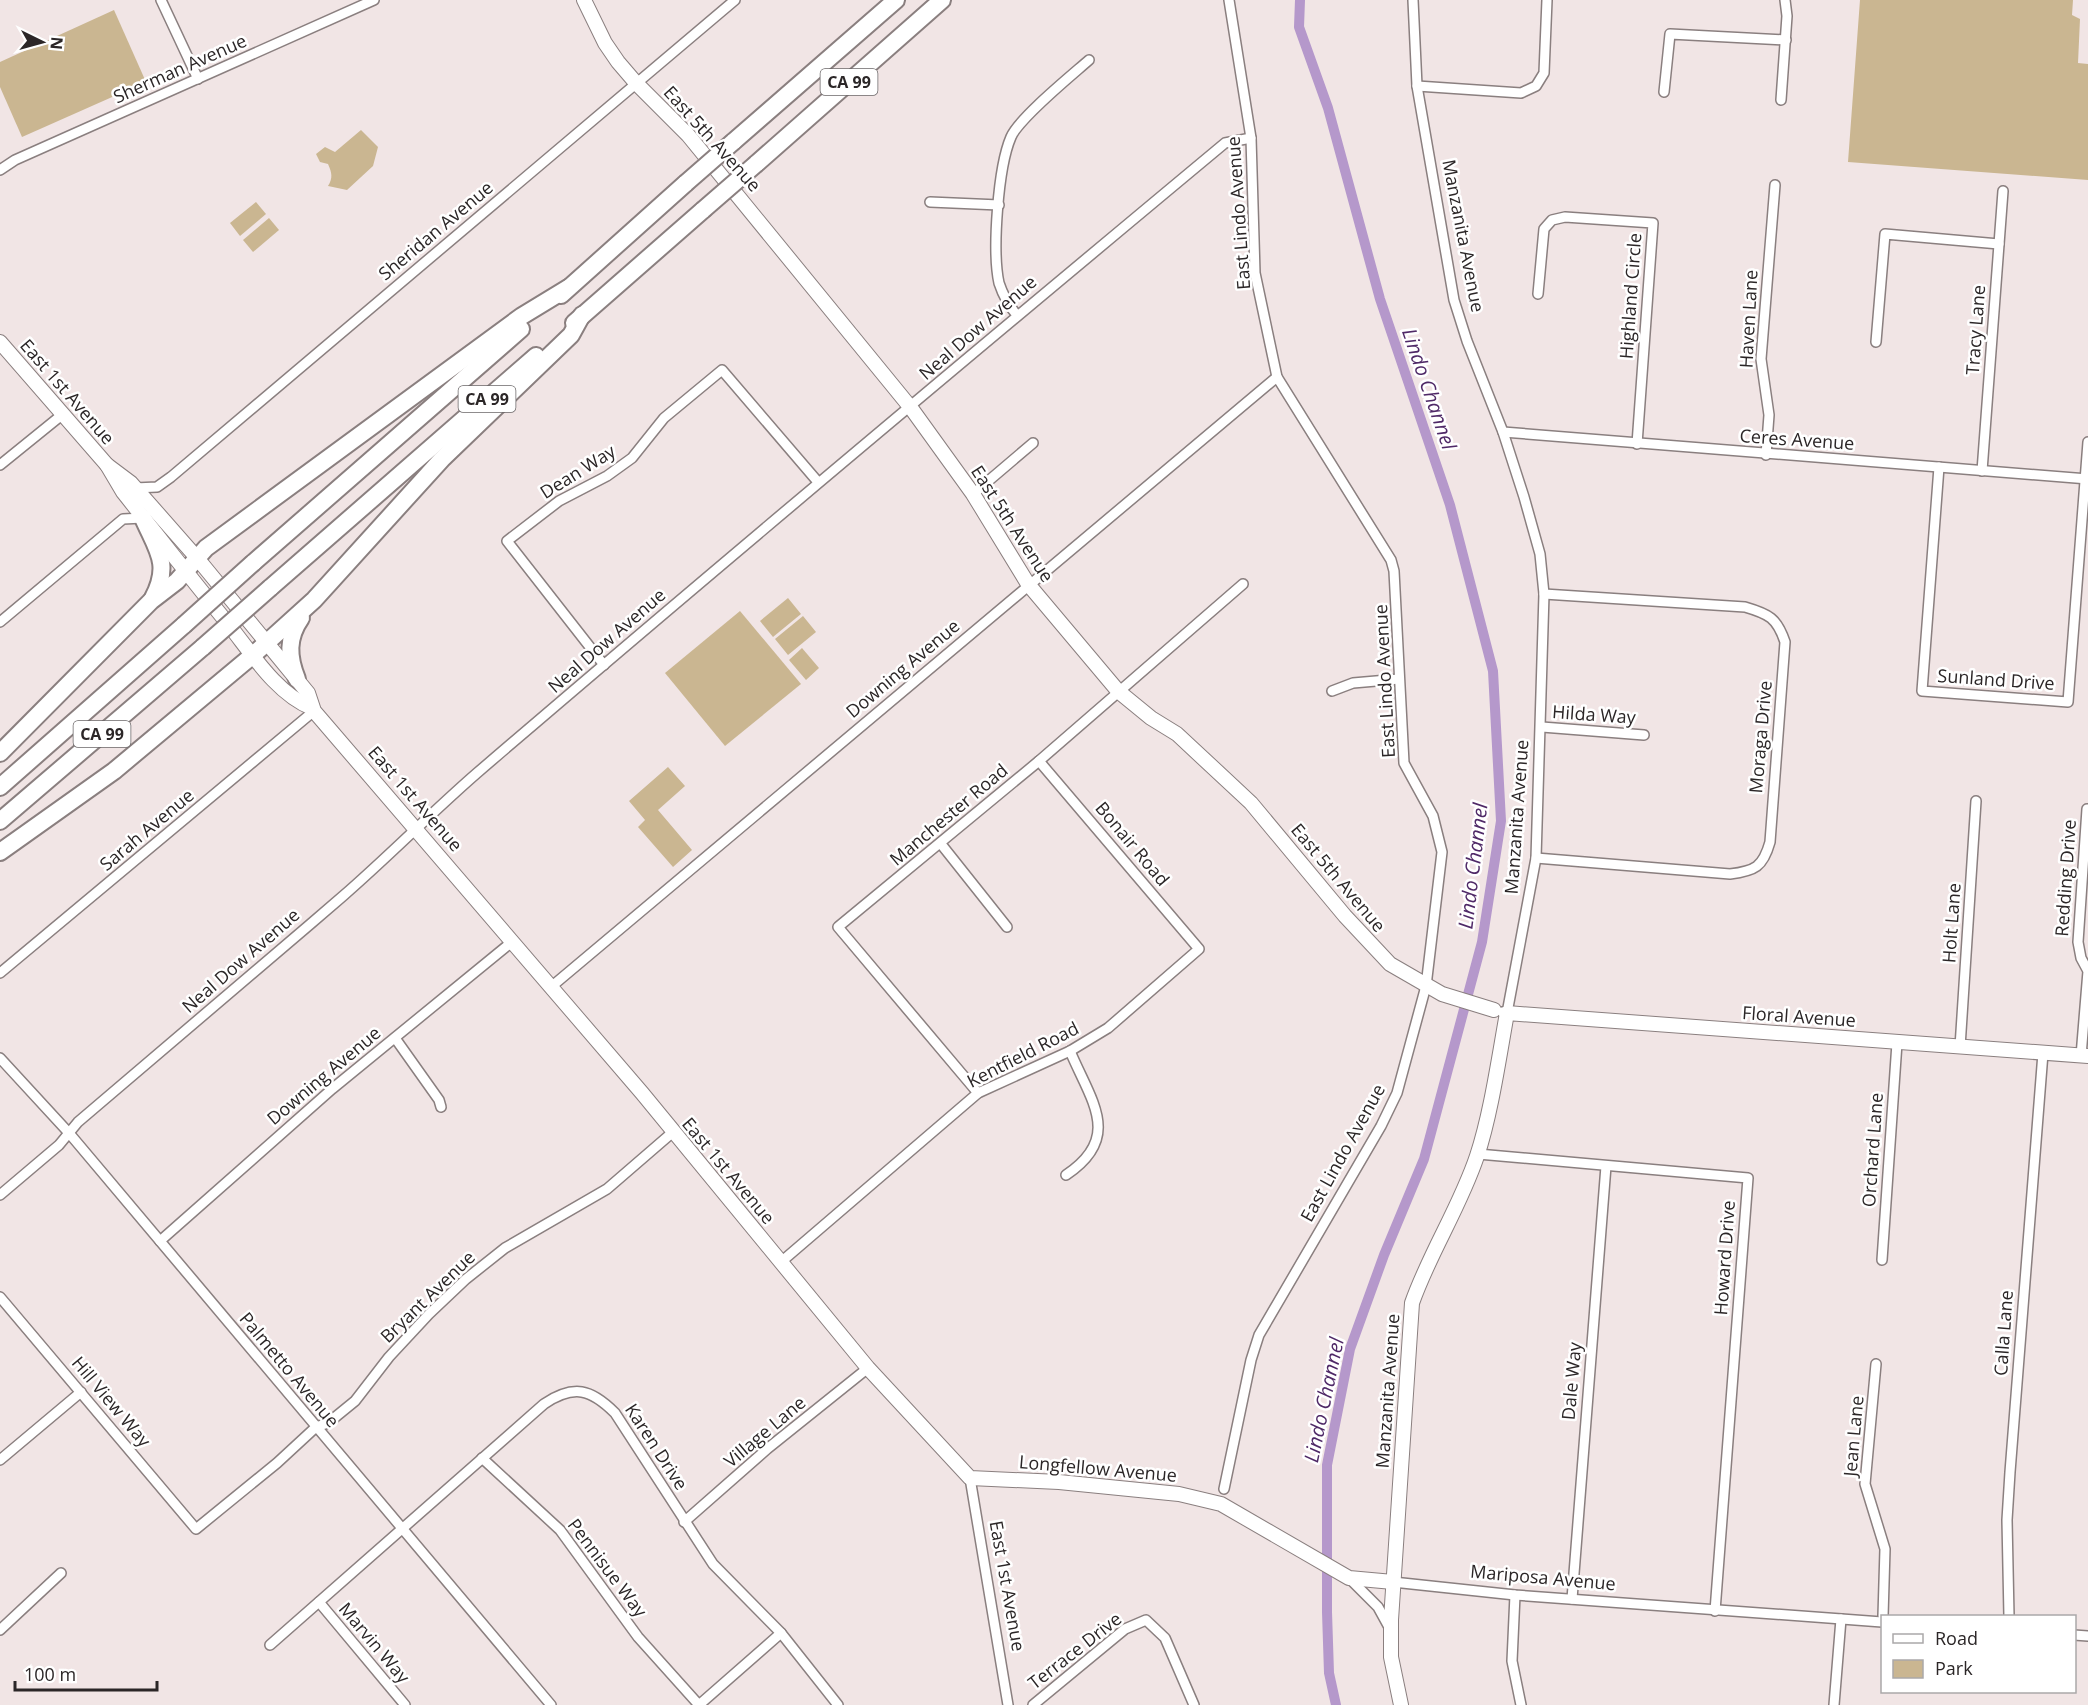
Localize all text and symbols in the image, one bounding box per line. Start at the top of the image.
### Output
north arrow [12,12,72,72]
street label: Sherman Avenue [109,28,250,108]
text: N [45,36,68,51]
road number: CA 99 [820,69,878,95]
street label: East 5th Avenue [659,80,767,196]
street label: East Lindo Avenue [1221,135,1255,291]
street label: Manzanita Avenue [1437,157,1491,314]
street label: Sheridan Avenue [373,175,498,285]
street label: Highland Circle [1614,232,1646,360]
street label: Haven Lane [1733,269,1763,369]
street label: Neal Dow Avenue [914,270,1041,385]
street label: Tracy Lane [1960,284,1990,376]
water label: Lindo Channel [1396,324,1463,454]
street label: East 1st Avenue [15,334,120,449]
road number: CA 99 [458,386,516,412]
street label: Ceres Avenue [1739,423,1855,455]
street label: Dean Way [535,438,620,504]
street label: East 5th Avenue [966,460,1060,587]
street label: Neal Dow Avenue [543,583,670,698]
street label: East Lindo Avenue [1368,604,1400,758]
street label: Downing Avenue [840,614,964,723]
street label: Sunland Drive [1937,663,2055,695]
street label: Moraga Drive [1743,680,1777,794]
street label: Hilda Way [1551,699,1638,729]
road number: CA 99 [74,721,130,747]
street label: Manzanita Avenue [1499,739,1533,895]
street label: East 1st Avenue [363,741,468,856]
street label: Manchester Road [884,758,1012,871]
street label: Sarah Avenue [94,783,198,876]
street label: Bonair Road [1090,796,1175,891]
water label: Lindo Channel [1451,800,1494,931]
street label: East 5th Avenue [1286,818,1391,937]
street label: Redding Drive [2049,819,2081,937]
street label: Holt Lane [1936,882,1966,964]
street label: Neal Dow Avenue [177,903,304,1018]
street label: Floral Avenue [1741,1000,1857,1032]
street label: Kentfield Road [963,1016,1083,1093]
street label: Downing Avenue [261,1021,385,1130]
street label: East Lindo Avenue [1294,1079,1390,1226]
street label: Orchard Lane [1856,1092,1888,1208]
street label: East 1st Avenue [677,1112,780,1229]
street label: Howard Drive [1708,1200,1740,1316]
street label: Bryant Avenue [375,1245,480,1348]
street label: Calla Lane [1988,1289,2018,1376]
street label: Palmetto Avenue [235,1307,345,1432]
street label: Manzanita Avenue [1370,1313,1404,1469]
water label: Lindo Channel [1297,1334,1350,1465]
street label: Dale Way [1556,1340,1586,1421]
street label: Hill View Way [67,1351,157,1452]
street label: Village Lane [719,1390,810,1472]
street label: Jean Lane [1837,1394,1868,1479]
street label: Karen Drive [620,1399,694,1494]
street label: Longfellow Avenue [1018,1449,1178,1487]
street label: Pennisue Way [563,1513,653,1622]
street label: East 1st Avenue [985,1519,1031,1653]
street label: Mariposa Avenue [1469,1559,1617,1595]
street label: Marvin Way [334,1597,416,1689]
street label: Terrace Drive [1023,1606,1126,1694]
legend [1881,1615,2076,1693]
text: Road [1935,1626,1978,1650]
scale bar [15,1654,158,1692]
text: Park [1935,1656,1973,1680]
text: 100 m [24,1662,76,1686]

